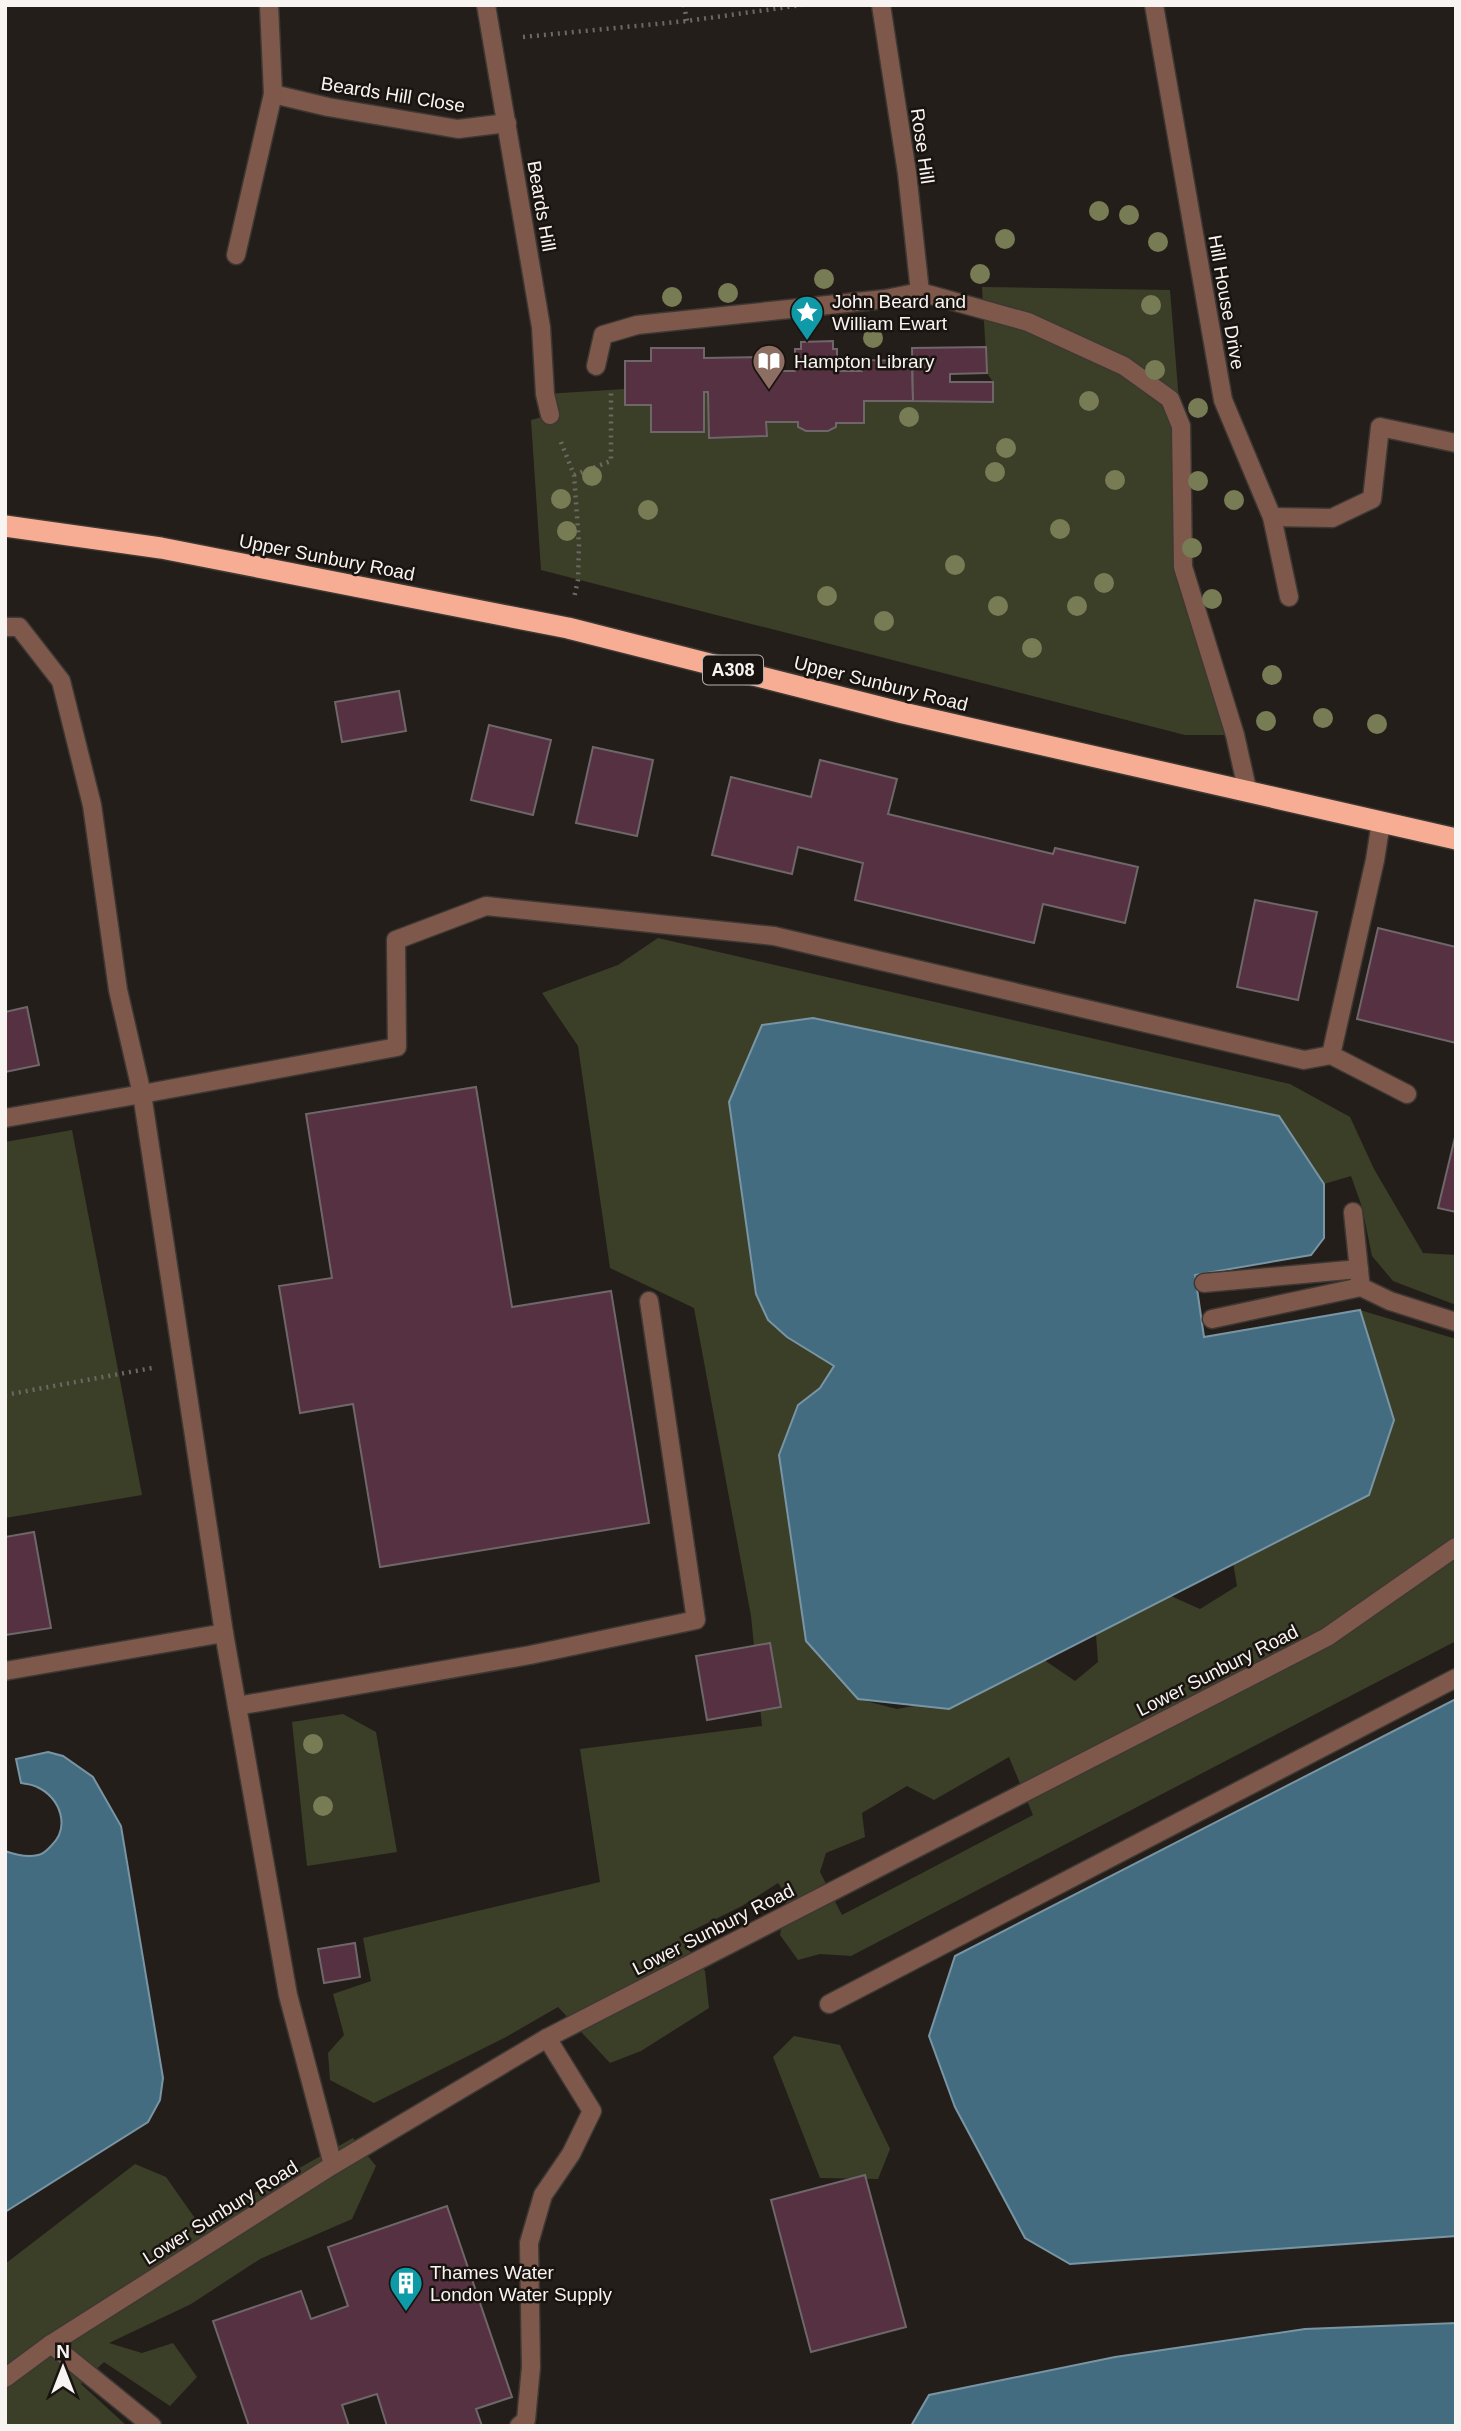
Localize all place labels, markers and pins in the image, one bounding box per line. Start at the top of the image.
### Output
place label: John Beard and William Ewart [832,291,966,334]
place icon: John Beard and William Ewart [788,293,826,342]
library icon: Hampton Library [750,342,788,391]
place label: Hampton Library [794,351,935,372]
place label: Thames Water London Water Supply [430,2262,613,2305]
building icon: Thames Water London Water Supply [387,2264,425,2313]

